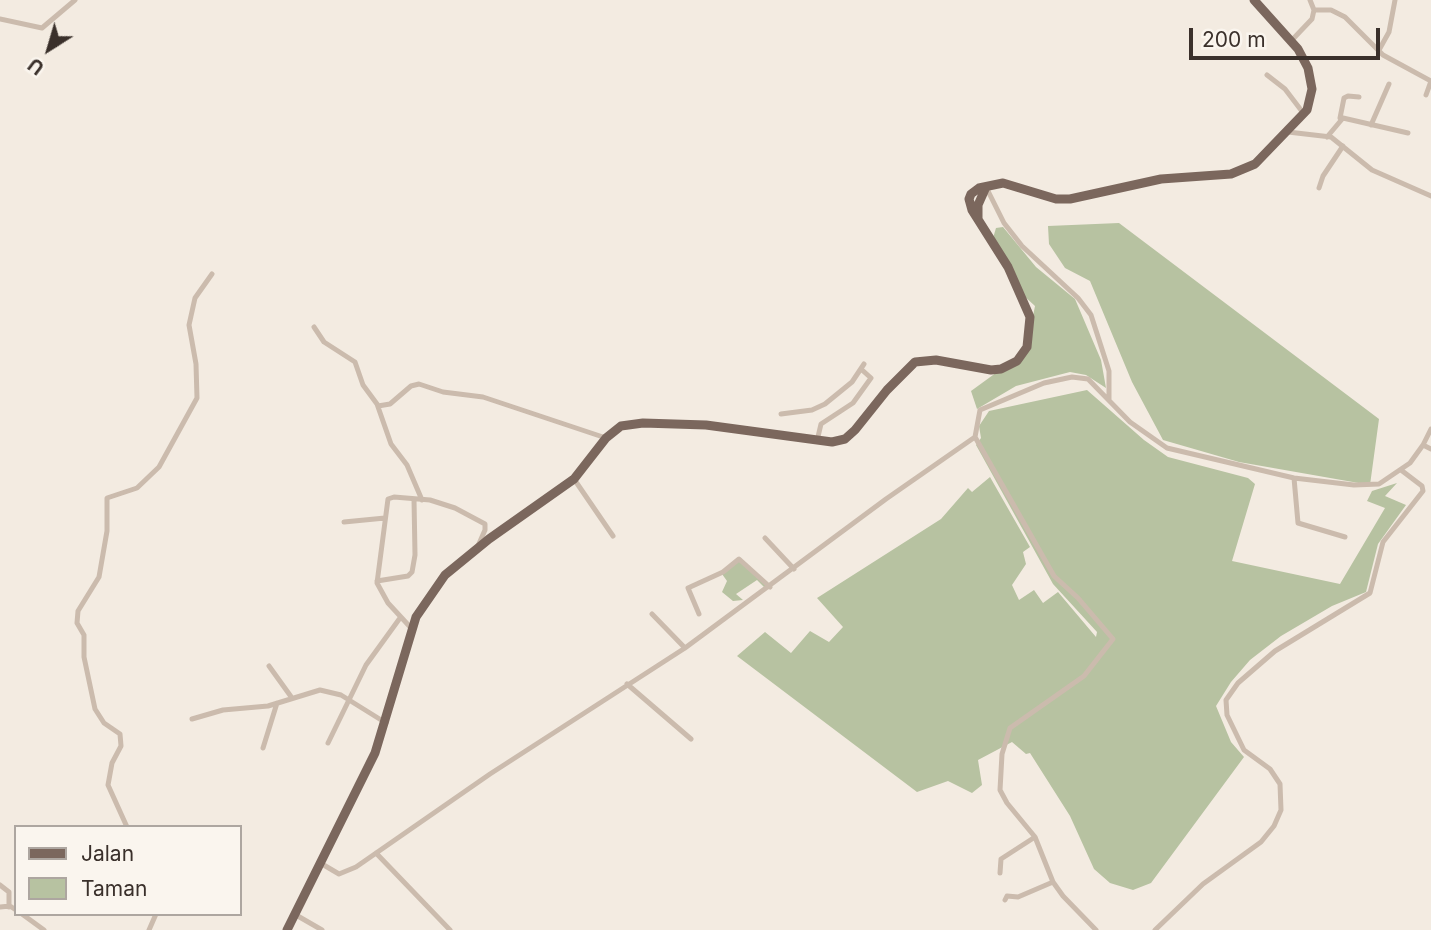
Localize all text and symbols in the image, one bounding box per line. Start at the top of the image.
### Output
north arrow [14,14,84,84]
scale bar [1193,14,1384,58]
text: 200 m [1202,27,1266,52]
text: U [24,53,49,80]
legend [14,825,242,916]
text: Jalan [81,841,134,866]
text: Taman [81,876,147,901]

